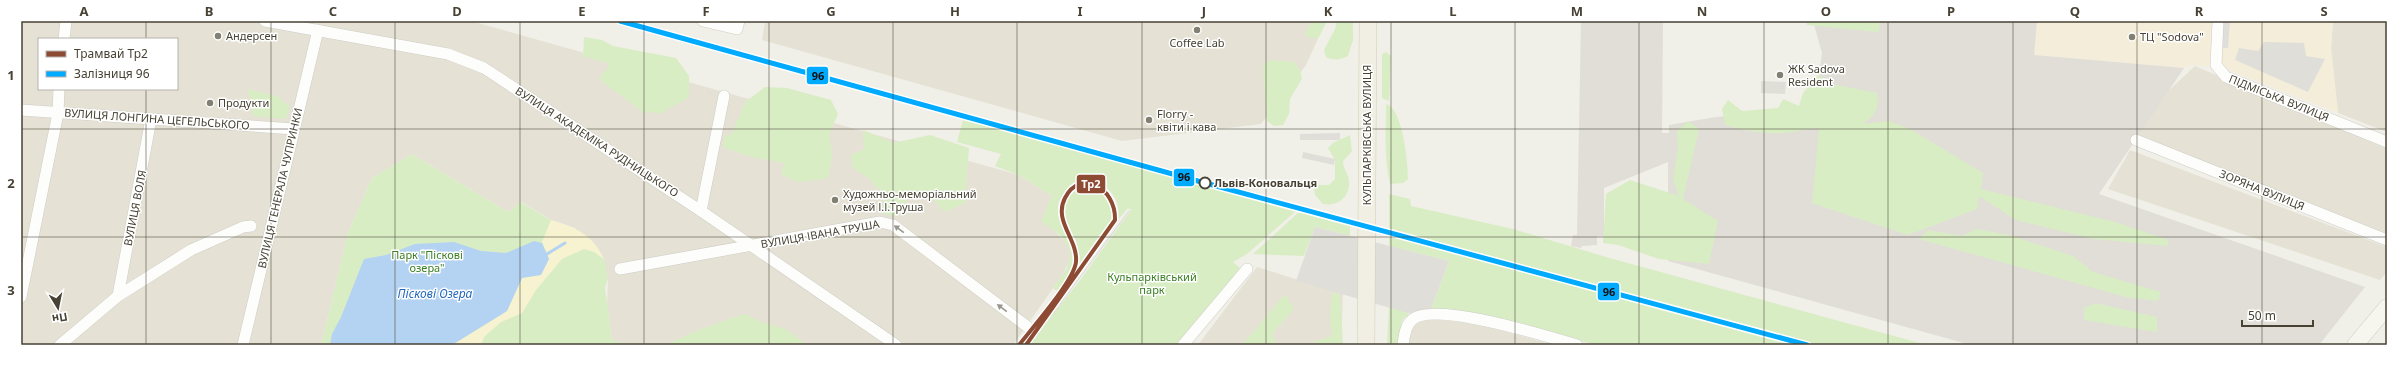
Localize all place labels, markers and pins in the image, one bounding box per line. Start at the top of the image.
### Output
marker: Coffee Lab [1192,25,1202,35]
place label: Андерсен [226,28,277,43]
place label: ТЦ "Sodova" [2140,29,2204,44]
marker: Андерсен [213,31,223,41]
marker: ТЦ "Sodova" [2127,32,2137,42]
place label: Coffee Lab [1169,35,1225,50]
place label: ЖК Sadova Resident [1788,61,1845,89]
marker: ЖК Sadova Resident [1775,70,1785,80]
place label: Продукти [218,95,269,110]
marker: Продукти [205,98,215,108]
place label: Florry - квіти і кава [1157,106,1216,134]
marker: Florry - квіти і кава [1144,115,1154,125]
place label: Львів-Коновальця [1214,175,1317,190]
marker: Львів-Коновальця [1198,176,1212,190]
place label: Художньо-меморіальний музей І.І.Труша [843,186,977,214]
marker: Художньо-меморіальний музей І.І.Труша [830,195,840,205]

